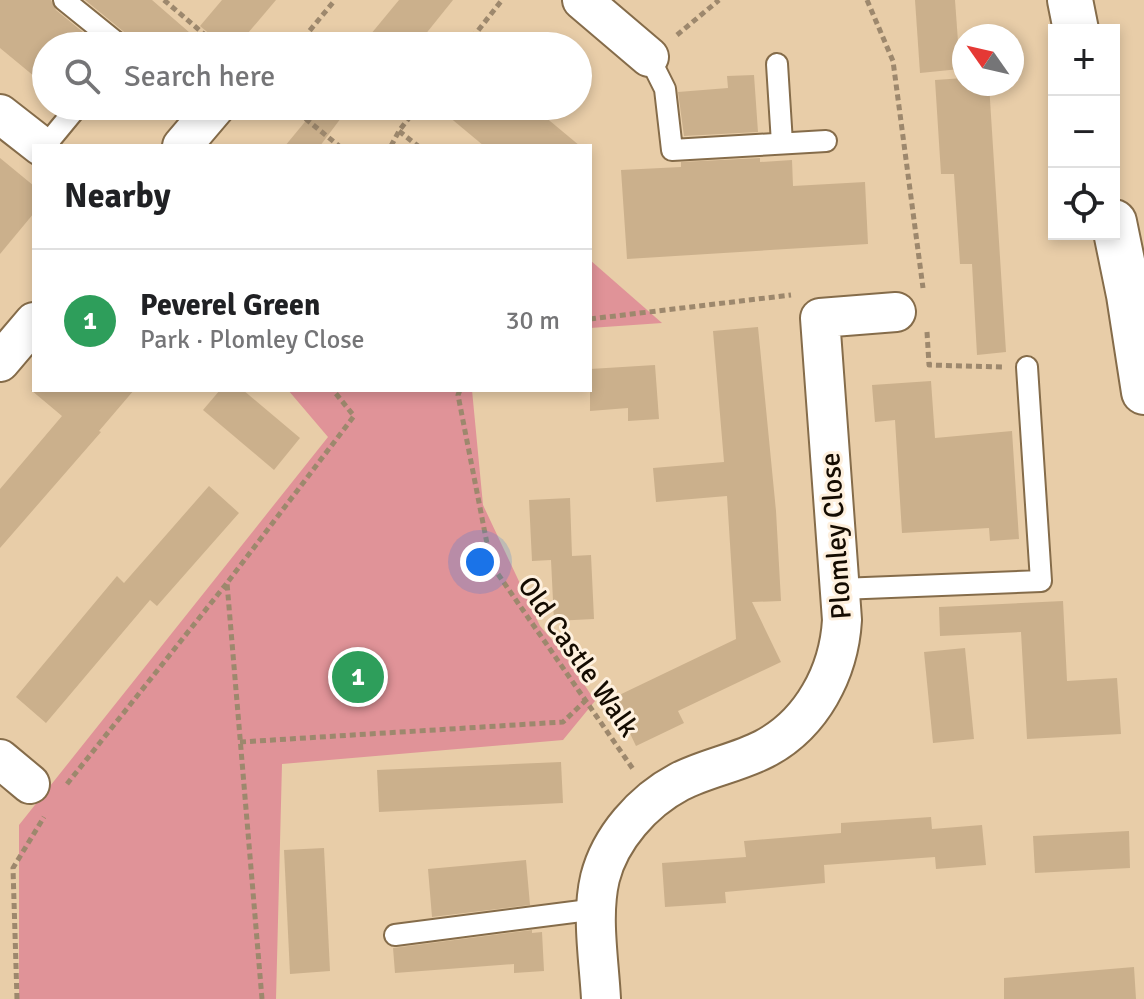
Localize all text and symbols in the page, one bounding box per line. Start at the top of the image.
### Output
north arrow [952,24,1024,96]
map controls [1048,24,1120,240]
button: + [1048,24,1120,96]
search box [32,32,592,120]
icon: search [60,54,104,98]
text: Search here [124,58,275,95]
button: − [1048,96,1120,168]
button: locate [1048,168,1120,240]
text: Nearby [64,175,171,217]
text: Peverel Green [140,287,320,324]
text: 1 [83,305,97,337]
text: 30 m [505,305,560,337]
text: Park · Plomley Close [140,324,365,356]
street label: Plomley Close [813,451,859,621]
your location [460,542,500,582]
street label: Old Castle Walk [510,570,646,743]
pin: 1 [332,647,384,707]

